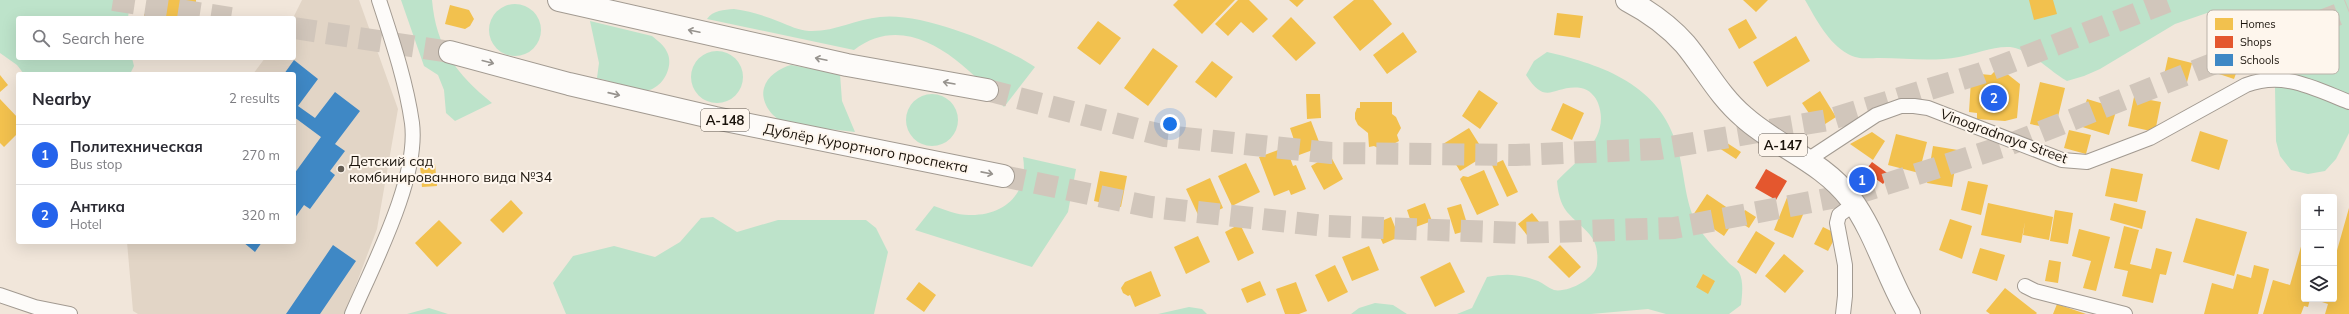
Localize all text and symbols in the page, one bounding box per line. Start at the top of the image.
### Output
legend [2207,10,2339,74]
search box [16,16,296,60]
text: Homes [2240,17,2276,31]
icon: search [30,27,52,49]
one-way arrow [688,27,701,35]
text: Search here [62,29,144,48]
text: Shops [2240,35,2272,49]
text: Schools [2240,53,2279,67]
one-way arrow [815,54,828,62]
one-way arrow [481,59,494,66]
one-way arrow [943,79,956,87]
pin: 2 [1981,83,2007,113]
text: Nearby [32,88,91,109]
text: 2 results [229,90,280,106]
one-way arrow [607,91,620,99]
street label: Vinogradnaya Street [1938,105,2070,167]
road number: А-148 [701,109,749,131]
your location [1160,114,1180,134]
street label: Дублёр Курортного проспекта [762,119,970,177]
road number: А-147 [1759,134,1807,156]
text: Политехническая [70,137,203,156]
text: 1 [41,147,49,163]
text: 270 m [242,147,280,163]
place label: Детский сад комбинированного вида №34 [349,152,553,186]
text: Bus stop [70,156,122,172]
marker: Детский сад комбинированного вида №34 [336,164,346,174]
pin: 1 [1849,165,1875,195]
one-way arrow [980,169,993,177]
map controls [2301,194,2337,302]
button: + [2301,194,2337,230]
text: Антика [70,197,125,216]
text: 2 [41,207,49,223]
text: 320 m [242,207,280,223]
text: Hotel [70,216,102,232]
button: − [2301,230,2337,266]
button: layers [2301,266,2337,302]

